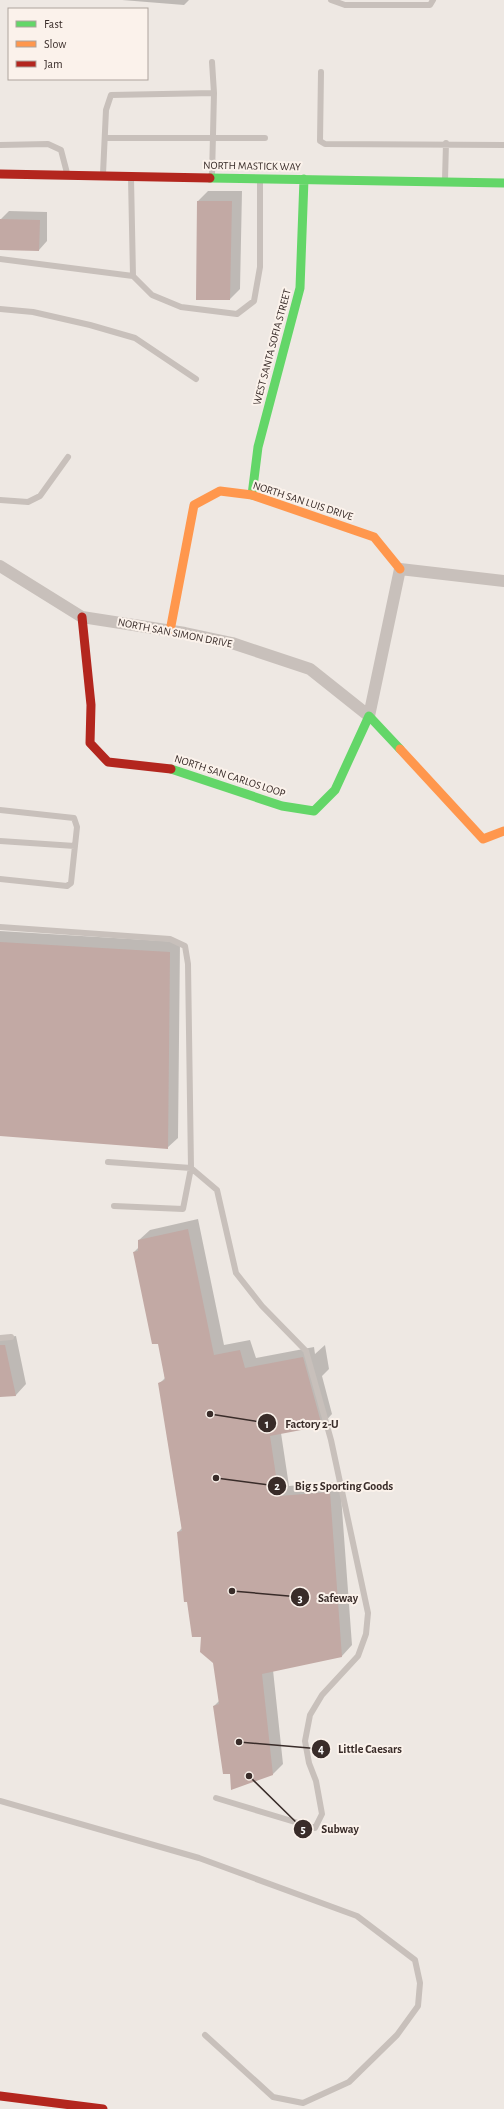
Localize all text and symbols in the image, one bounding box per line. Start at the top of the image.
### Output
legend [8,8,148,80]
text: Fast [44,18,63,30]
text: Slow [44,38,66,50]
text: Jam [44,58,63,70]
street label: NORTH MASTICK WAY [203,160,301,172]
street label: WEST SANTA SOFIA STREET [251,287,293,406]
street label: NORTH SAN LUIS DRIVE [252,480,355,523]
street label: NORTH SAN SIMON DRIVE [117,617,234,650]
street label: NORTH SAN CARLOS LOOP [173,753,287,799]
callout: Factory 2-U [257,1411,347,1435]
text: 1 [265,1418,269,1430]
text: Factory 2-U [285,1418,339,1431]
callout: Big 5 Sporting Goods [267,1474,401,1498]
text: 2 [274,1480,280,1492]
text: Big 5 Sporting Goods [295,1480,394,1492]
callout: Safeway [290,1585,366,1609]
text: 3 [297,1592,303,1604]
text: Safeway [318,1592,359,1605]
callout: Little Caesars [311,1737,410,1761]
text: 4 [318,1743,324,1755]
text: Little Caesars [338,1743,402,1755]
callout: Subway [293,1817,366,1841]
text: 5 [300,1823,306,1835]
text: Subway [321,1823,359,1836]

